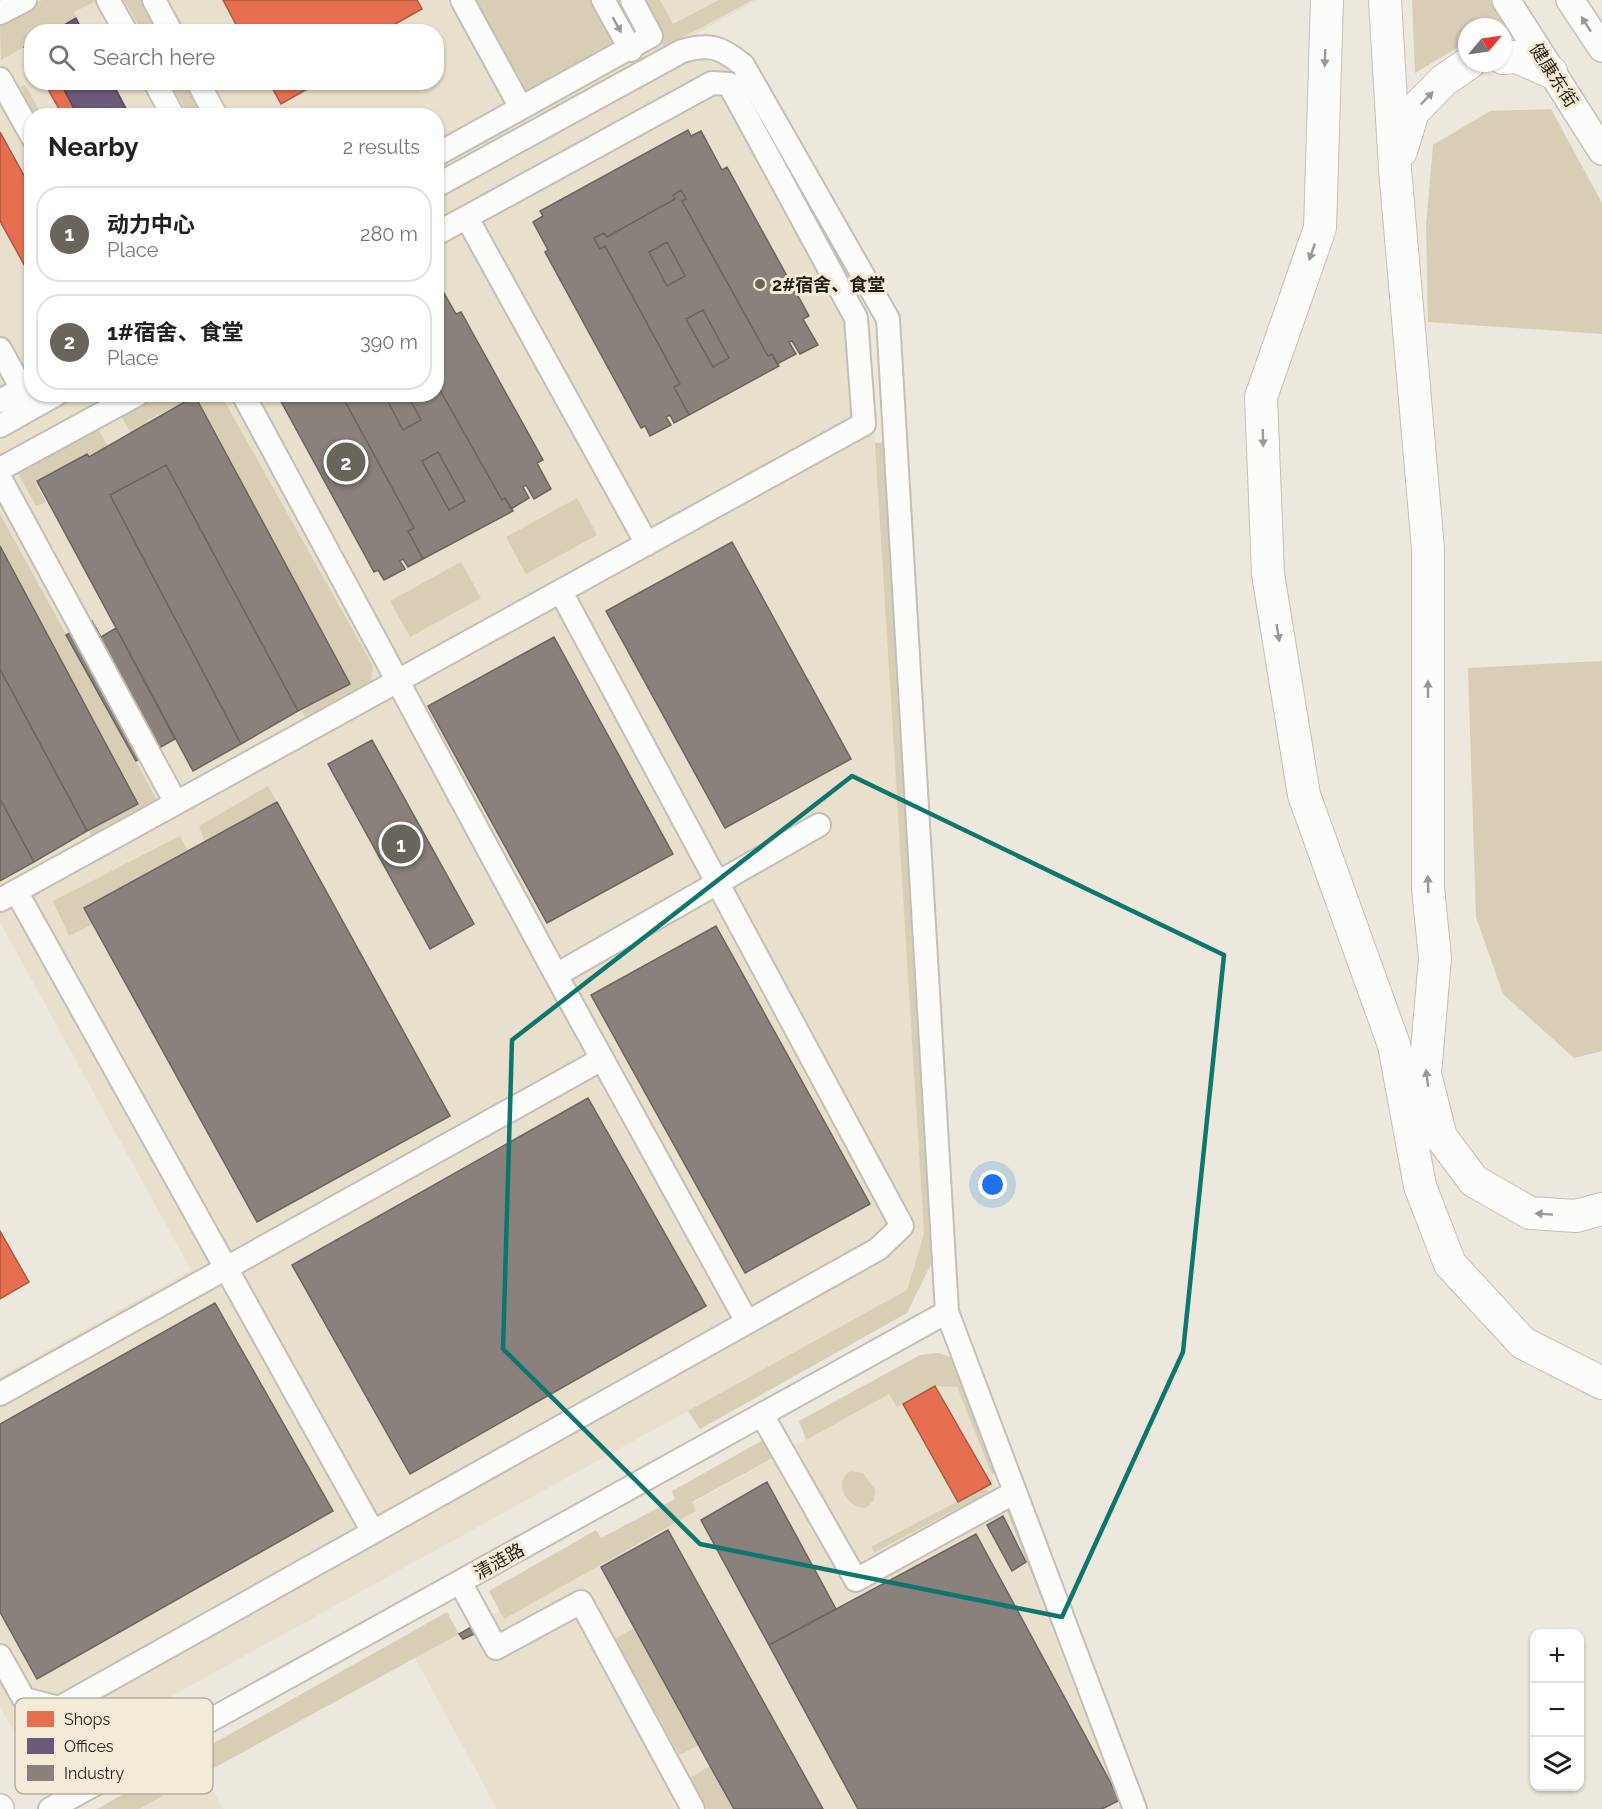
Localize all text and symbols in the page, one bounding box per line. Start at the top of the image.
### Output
one-way arrow [1581,16,1592,32]
one-way arrow [612,17,622,34]
north arrow [1458,18,1512,72]
search box [24,24,444,90]
street label: 健康东街 [1526,39,1582,111]
icon: search [45,41,78,74]
text: Search here [93,44,215,70]
one-way arrow [1320,49,1330,68]
one-way arrow [1420,90,1434,105]
text: Nearby [48,132,138,162]
text: 2 results [343,135,420,159]
text: 动力中心 [107,211,195,237]
text: 1 [65,222,74,246]
text: 280 m [360,222,418,246]
text: Place [107,238,158,262]
one-way arrow [1306,243,1316,261]
place label: 2#宿舍、食堂 [772,274,885,295]
marker: 2#宿舍、食堂 [753,277,767,291]
text: 1#宿舍、食堂 [107,319,244,345]
text: 2 [64,330,75,354]
text: 390 m [360,330,418,354]
text: Place [107,346,158,370]
one-way arrow [1258,429,1267,448]
pin: 2 [326,440,366,484]
one-way arrow [1273,623,1282,642]
one-way arrow [1423,680,1433,699]
pin: 1 [382,822,420,866]
one-way arrow [1423,875,1433,894]
one-way arrow [1423,1068,1432,1087]
your location [978,1170,1007,1199]
one-way arrow [1535,1209,1554,1219]
street label: 清涟路 [470,1539,528,1583]
map controls [1530,1629,1584,1791]
button: + [1530,1629,1584,1683]
button: − [1530,1683,1584,1737]
legend [15,1698,213,1794]
text: Shops [64,1710,110,1729]
text: Offices [64,1737,114,1756]
button: layers [1530,1737,1584,1791]
text: Industry [64,1764,124,1783]

